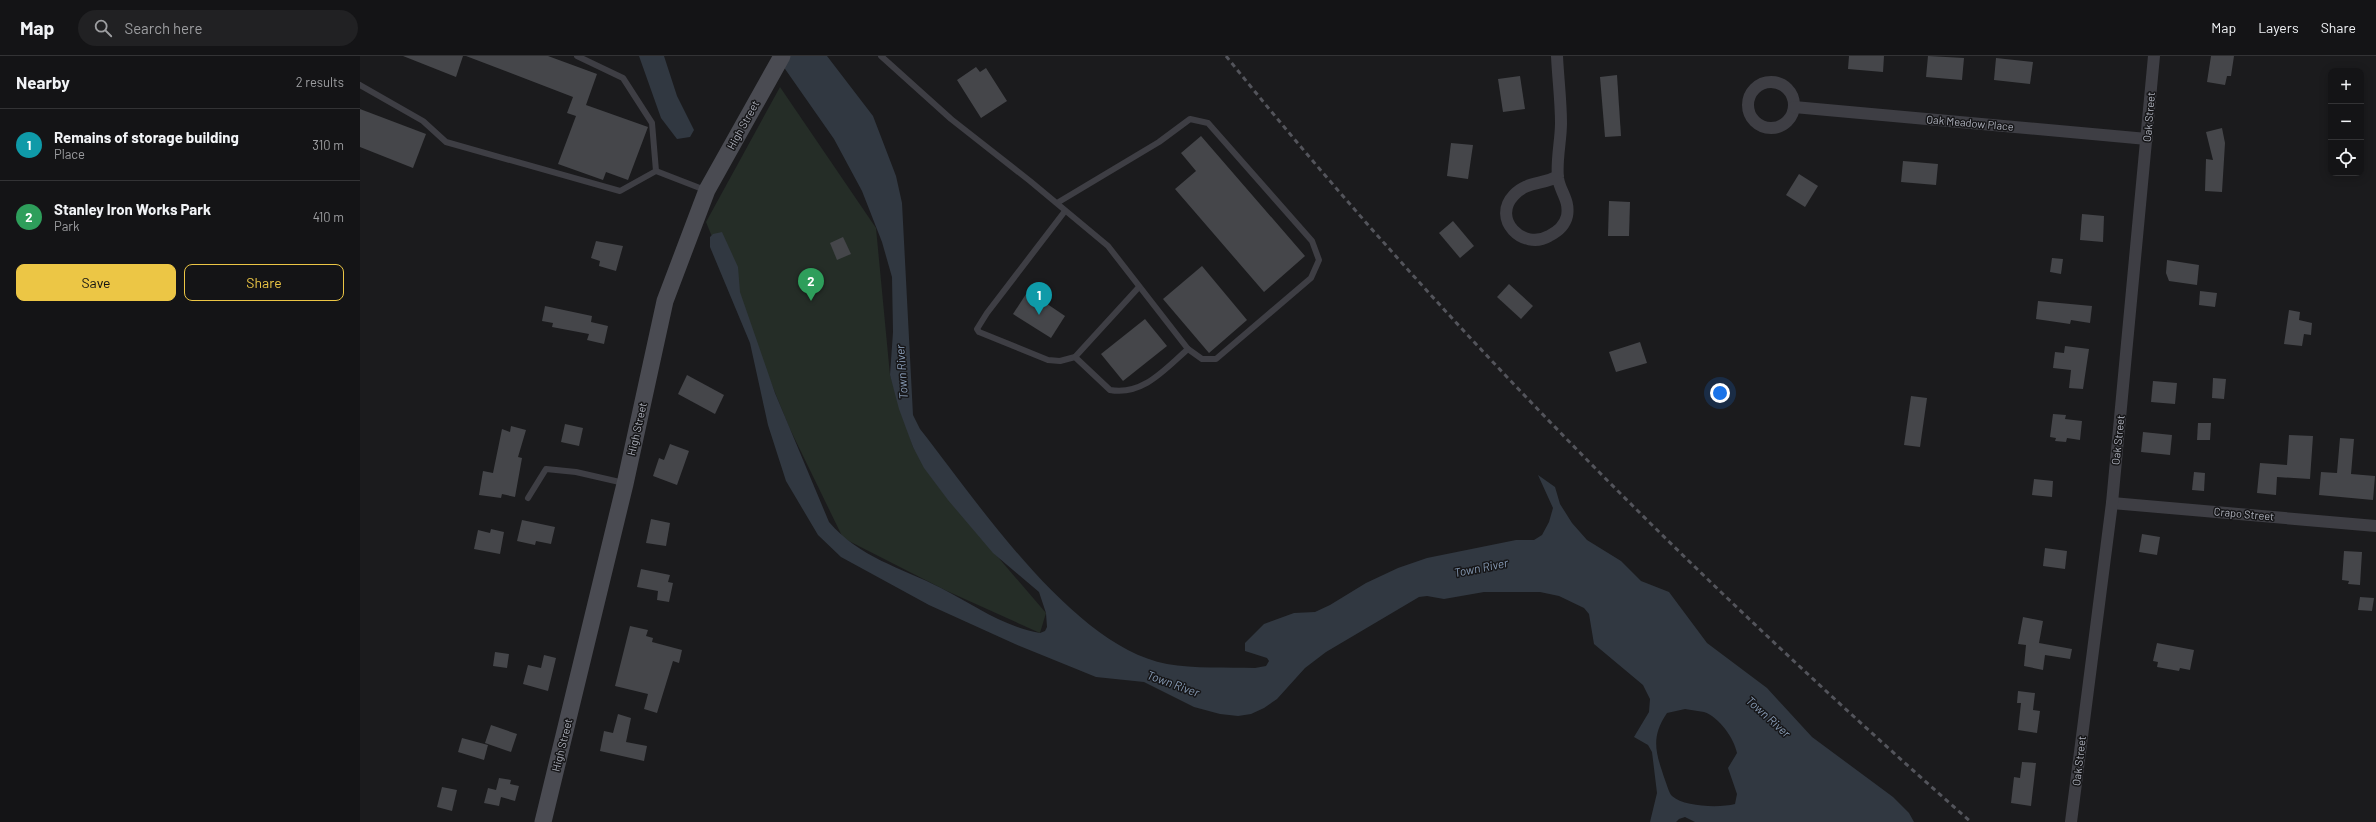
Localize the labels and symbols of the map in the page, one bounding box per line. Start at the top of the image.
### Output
street label: Oak Street [2140,91,2157,142]
street label: High Street [724,98,761,152]
street label: Oak Meadow Place [1926,112,2014,133]
pin: 2 [798,268,824,301]
pin: 1 [1026,282,1052,315]
water label: Town River [892,344,910,400]
your location [1710,383,1730,403]
street label: High Street [624,401,649,457]
street label: Oak Street [2108,414,2127,466]
street label: Crapo Street [2213,504,2275,523]
water label: Town River [1453,555,1510,579]
water label: Town River [1145,667,1202,699]
water label: Town River [1744,693,1794,740]
street label: High Street [549,717,574,773]
street label: Oak Street [2069,735,2088,787]

